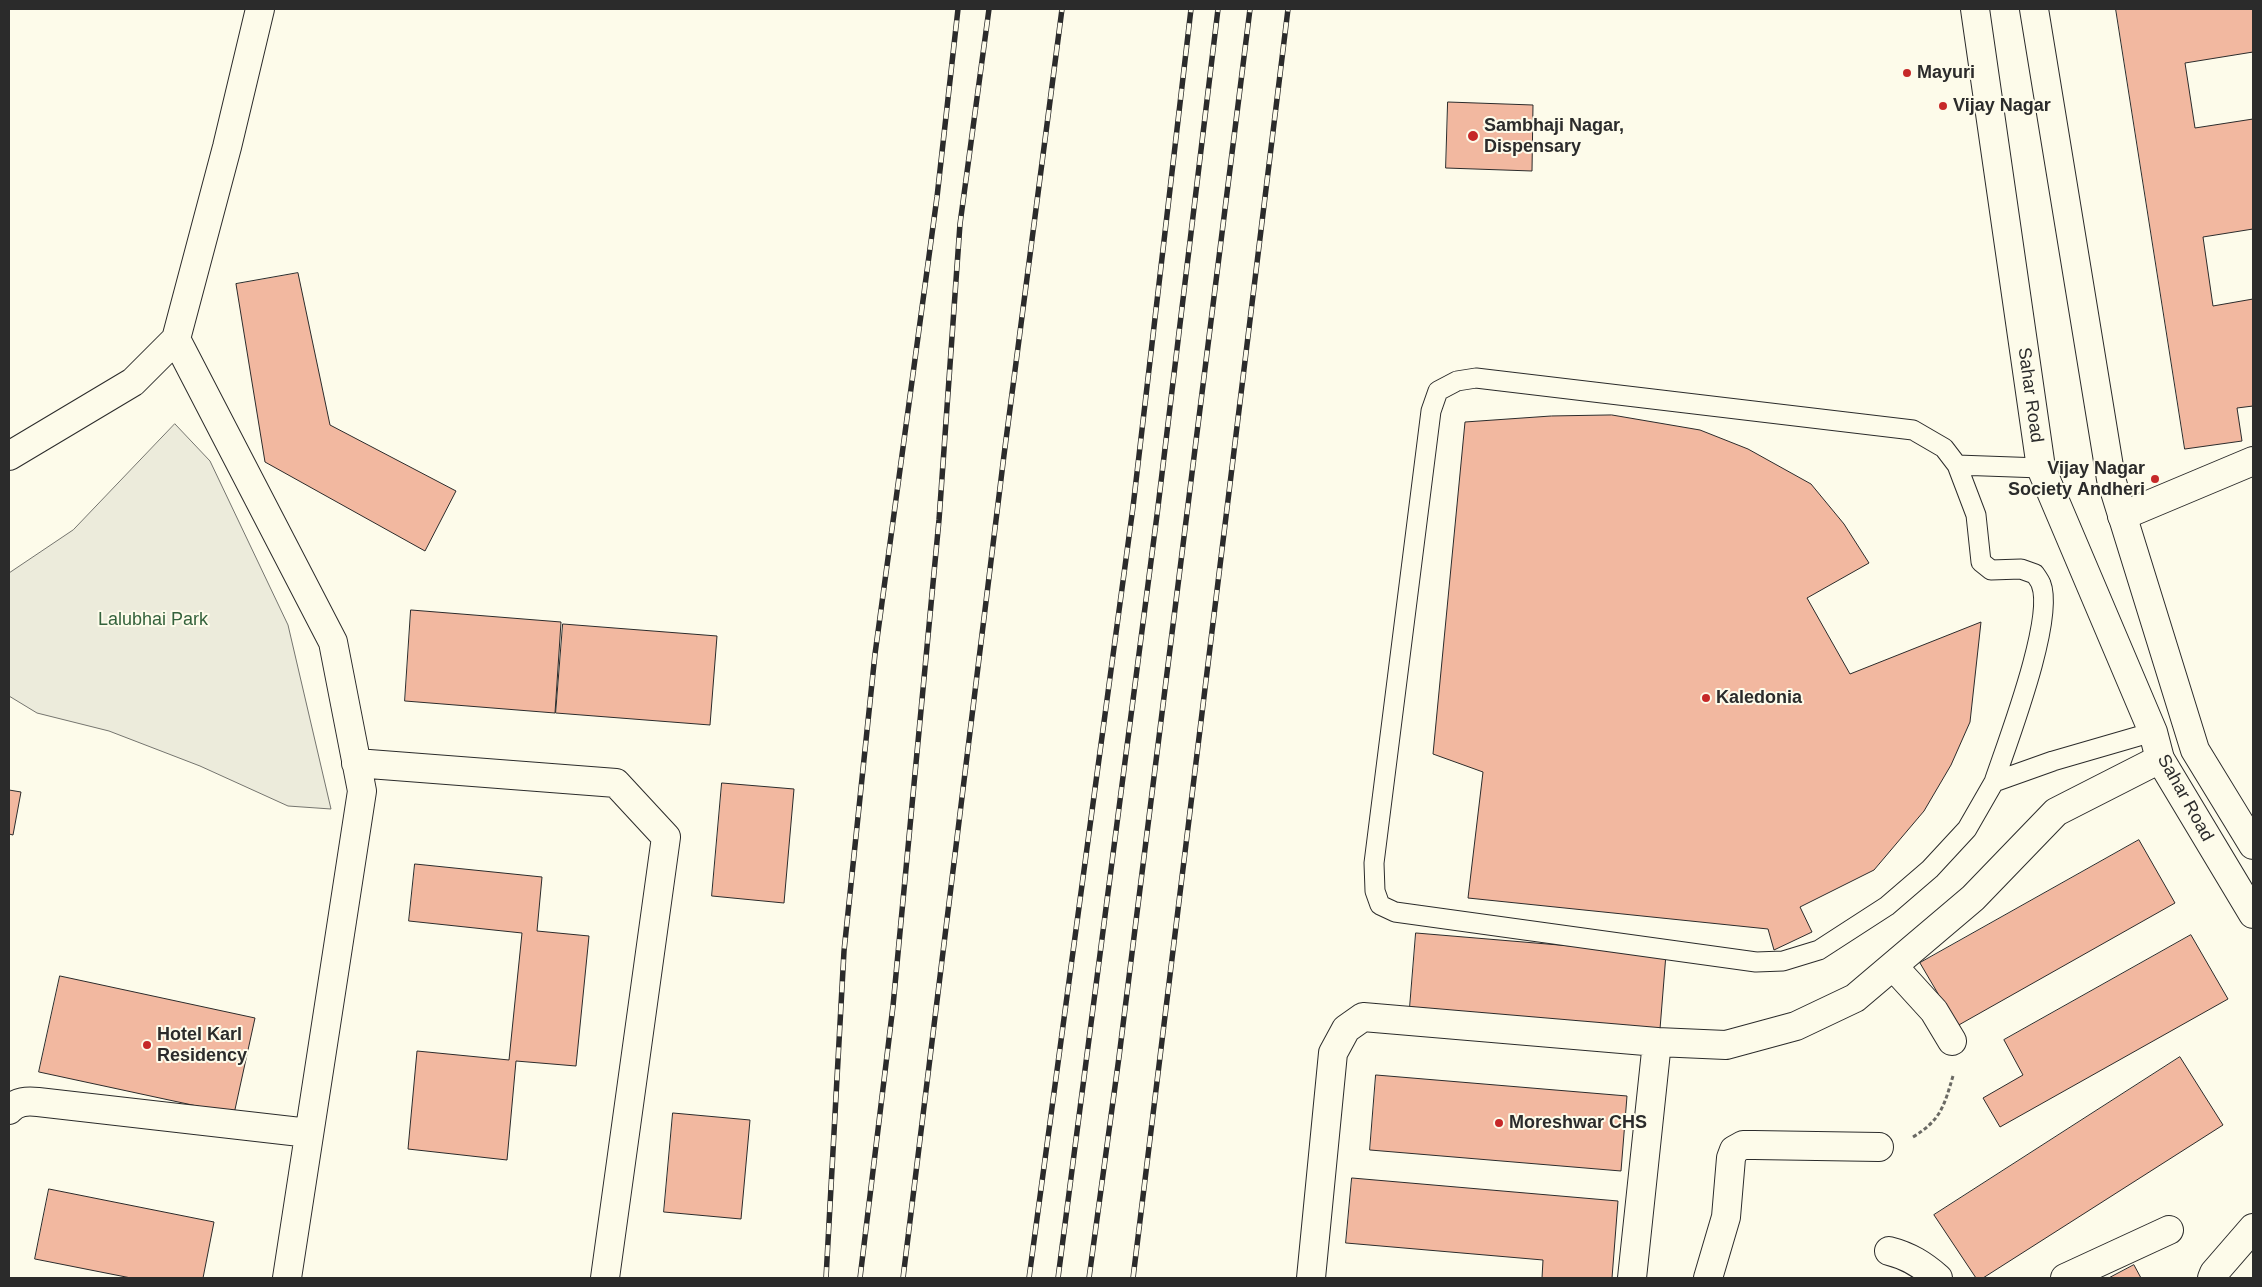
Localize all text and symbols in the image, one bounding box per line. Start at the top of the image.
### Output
place label: Mayuri [1917,62,1975,84]
marker: Mayuri [1901,67,1913,79]
place label: Vijay Nagar [1953,95,2051,117]
marker: Vijay Nagar [1937,100,1949,112]
place label: Sambhaji Nagar, Dispensary [1484,115,1624,158]
marker: Sambhaji Nagar, Dispensary [1466,129,1480,143]
street label: Sahar Road [2013,346,2047,444]
place label: Vijay Nagar Society Andheri [2008,458,2145,500]
marker: Vijay Nagar Society Andheri [2149,473,2161,485]
park label: Lalubhai Park [98,609,208,631]
place label: Kaledonia [1716,687,1802,709]
marker: Kaledonia [1700,692,1712,704]
street label: Sahar Road [2152,751,2218,845]
place label: Hotel Karl Residency [157,1024,247,1066]
marker: Hotel Karl Residency [141,1039,153,1051]
place label: Moreshwar CHS [1509,1112,1647,1134]
marker: Moreshwar CHS [1493,1117,1505,1129]

